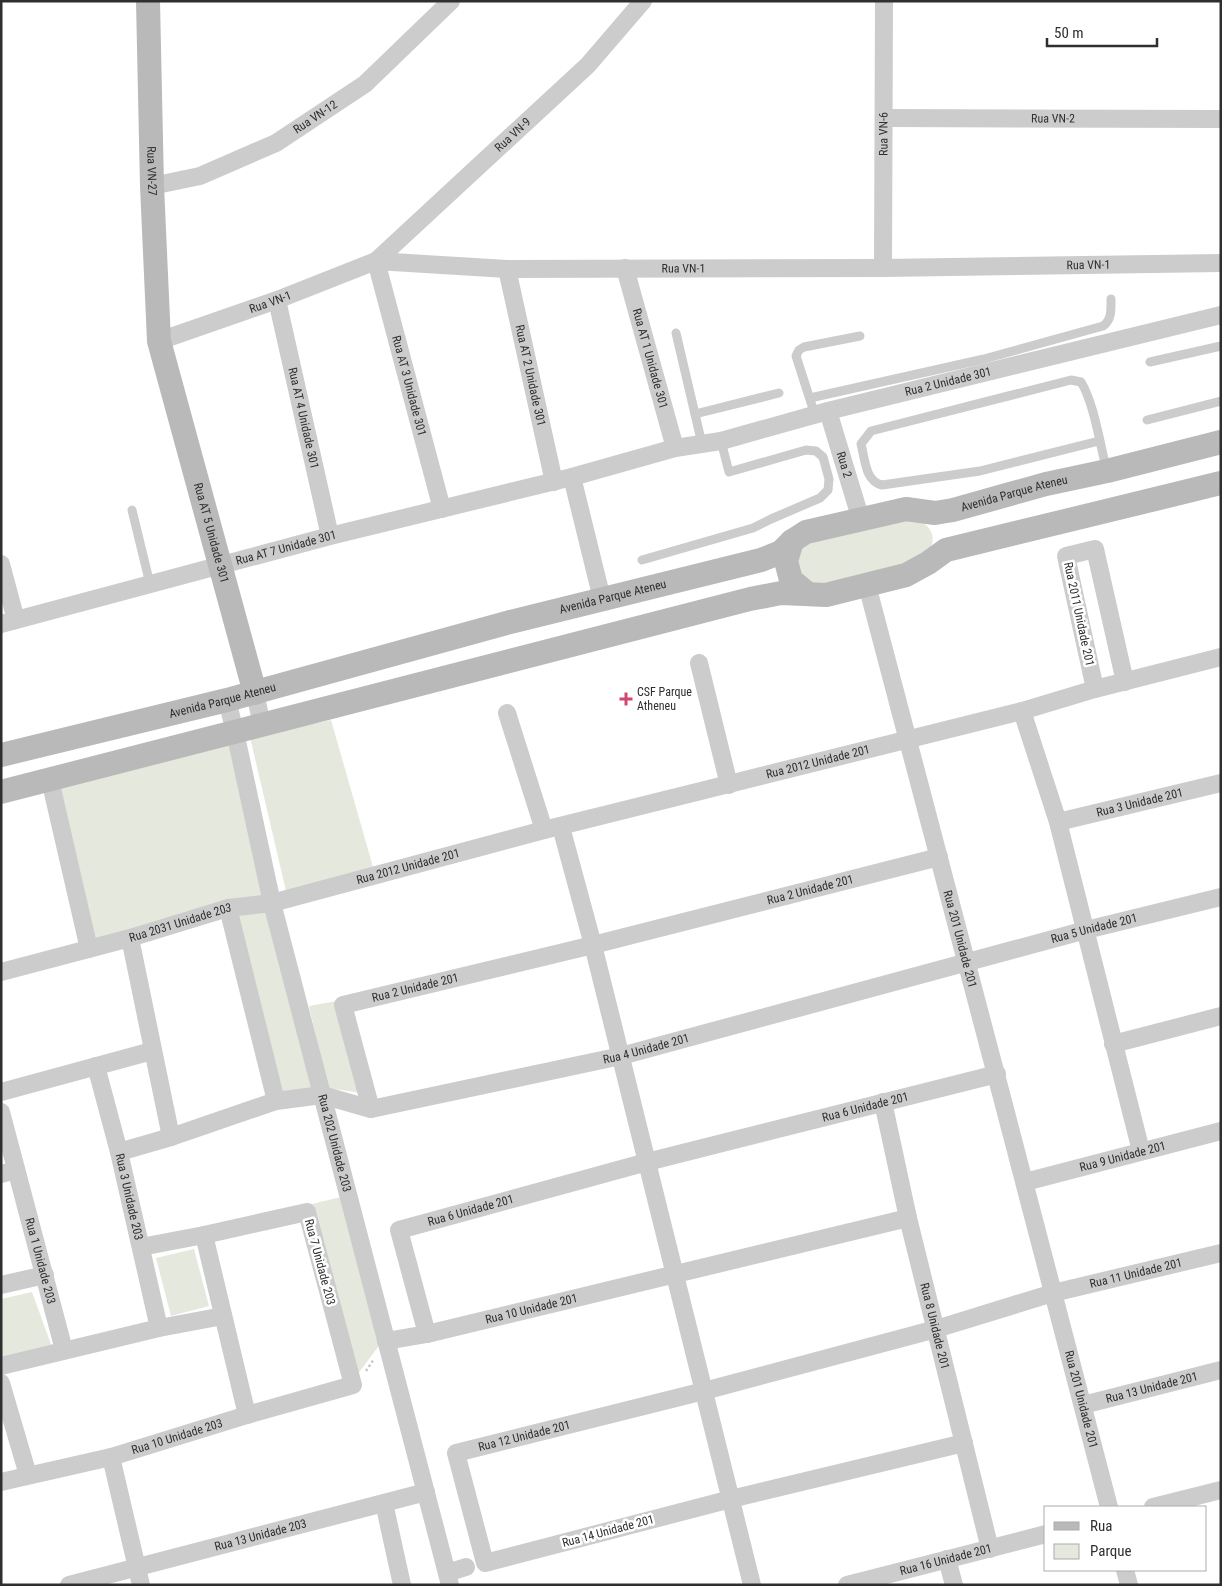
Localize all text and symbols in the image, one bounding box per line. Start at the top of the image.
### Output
scale bar [1047,15,1157,47]
text: 50 m [1054,24,1084,42]
street label: Rua VN-12 [291,97,340,137]
street label: Rua VN-2 [1031,111,1075,126]
street label: Rua VN-6 [876,112,891,156]
street label: Rua VN-9 [492,115,533,155]
street label: Rua VN-27 [144,146,159,196]
street label: Rua VN-1 [1066,258,1110,272]
street label: Rua VN-1 [662,261,705,276]
street label: Rua VN-1 [247,288,294,316]
street label: Rua AT 1 Unidade 301 [630,307,671,410]
street label: Rua AT 2 Unidade 301 [512,323,548,428]
street label: Rua AT 3 Unidade 301 [389,334,429,437]
street label: Rua 2 Unidade 301 [903,364,993,399]
street label: Rua AT 4 Unidade 301 [285,366,322,470]
street label: Rua 2 [834,450,855,479]
street label: Avenida Parque Ateneu [959,473,1069,514]
street label: Rua AT 5 Unidade 301 [191,481,232,585]
street label: Rua AT 7 Unidade 301 [234,528,338,568]
street label: Rua 2011 Unidade 201 [1061,561,1097,667]
street label: Avenida Parque Ateneu [558,577,668,617]
street label: Avenida Parque Ateneu [168,680,278,721]
place label: CSF Parque Atheneu [637,685,692,713]
marker: CSF Parque Atheneu [619,692,633,706]
street label: Rua 2012 Unidade 201 [765,742,871,781]
street label: Rua 3 Unidade 201 [1095,785,1184,820]
street label: Rua 2012 Unidade 201 [355,846,461,887]
street label: Rua 2 Unidade 201 [766,872,855,907]
street label: Rua 201 Unidade 201 [940,889,980,989]
street label: Rua 2031 Unidade 203 [127,901,232,945]
street label: Rua 5 Unidade 201 [1049,911,1139,946]
street label: Rua 2 Unidade 201 [371,971,460,1005]
street label: Rua 4 Unidade 201 [602,1031,691,1067]
street label: Rua 6 Unidade 201 [821,1090,910,1125]
street label: Rua 202 Unidade 203 [315,1093,354,1193]
street label: Rua 9 Unidade 201 [1078,1139,1167,1174]
street label: Rua 3 Unidade 203 [113,1152,146,1242]
street label: Rua 6 Unidade 201 [426,1192,515,1229]
street label: Rua 1 Unidade 203 [22,1216,59,1306]
street label: Rua 7 Unidade 203 [302,1217,338,1307]
street label: Rua 11 Unidade 201 [1088,1256,1184,1291]
street label: Rua 8 Unidade 201 [917,1281,952,1371]
street label: Rua 10 Unidade 201 [484,1291,579,1327]
street label: Rua 201 Unidade 201 [1062,1349,1101,1450]
street label: Rua 13 Unidade 201 [1104,1369,1199,1406]
street label: Rua 10 Unidade 203 [130,1416,224,1457]
street label: Rua 12 Unidade 201 [477,1418,572,1454]
legend [1044,1506,1207,1571]
street label: Rua 14 Unidade 201 [561,1512,655,1550]
street label: Rua 13 Unidade 203 [213,1516,308,1554]
text: Rua [1090,1517,1112,1535]
street label: Rua 16 Unidade 201 [898,1541,993,1578]
text: Parque [1090,1542,1132,1560]

